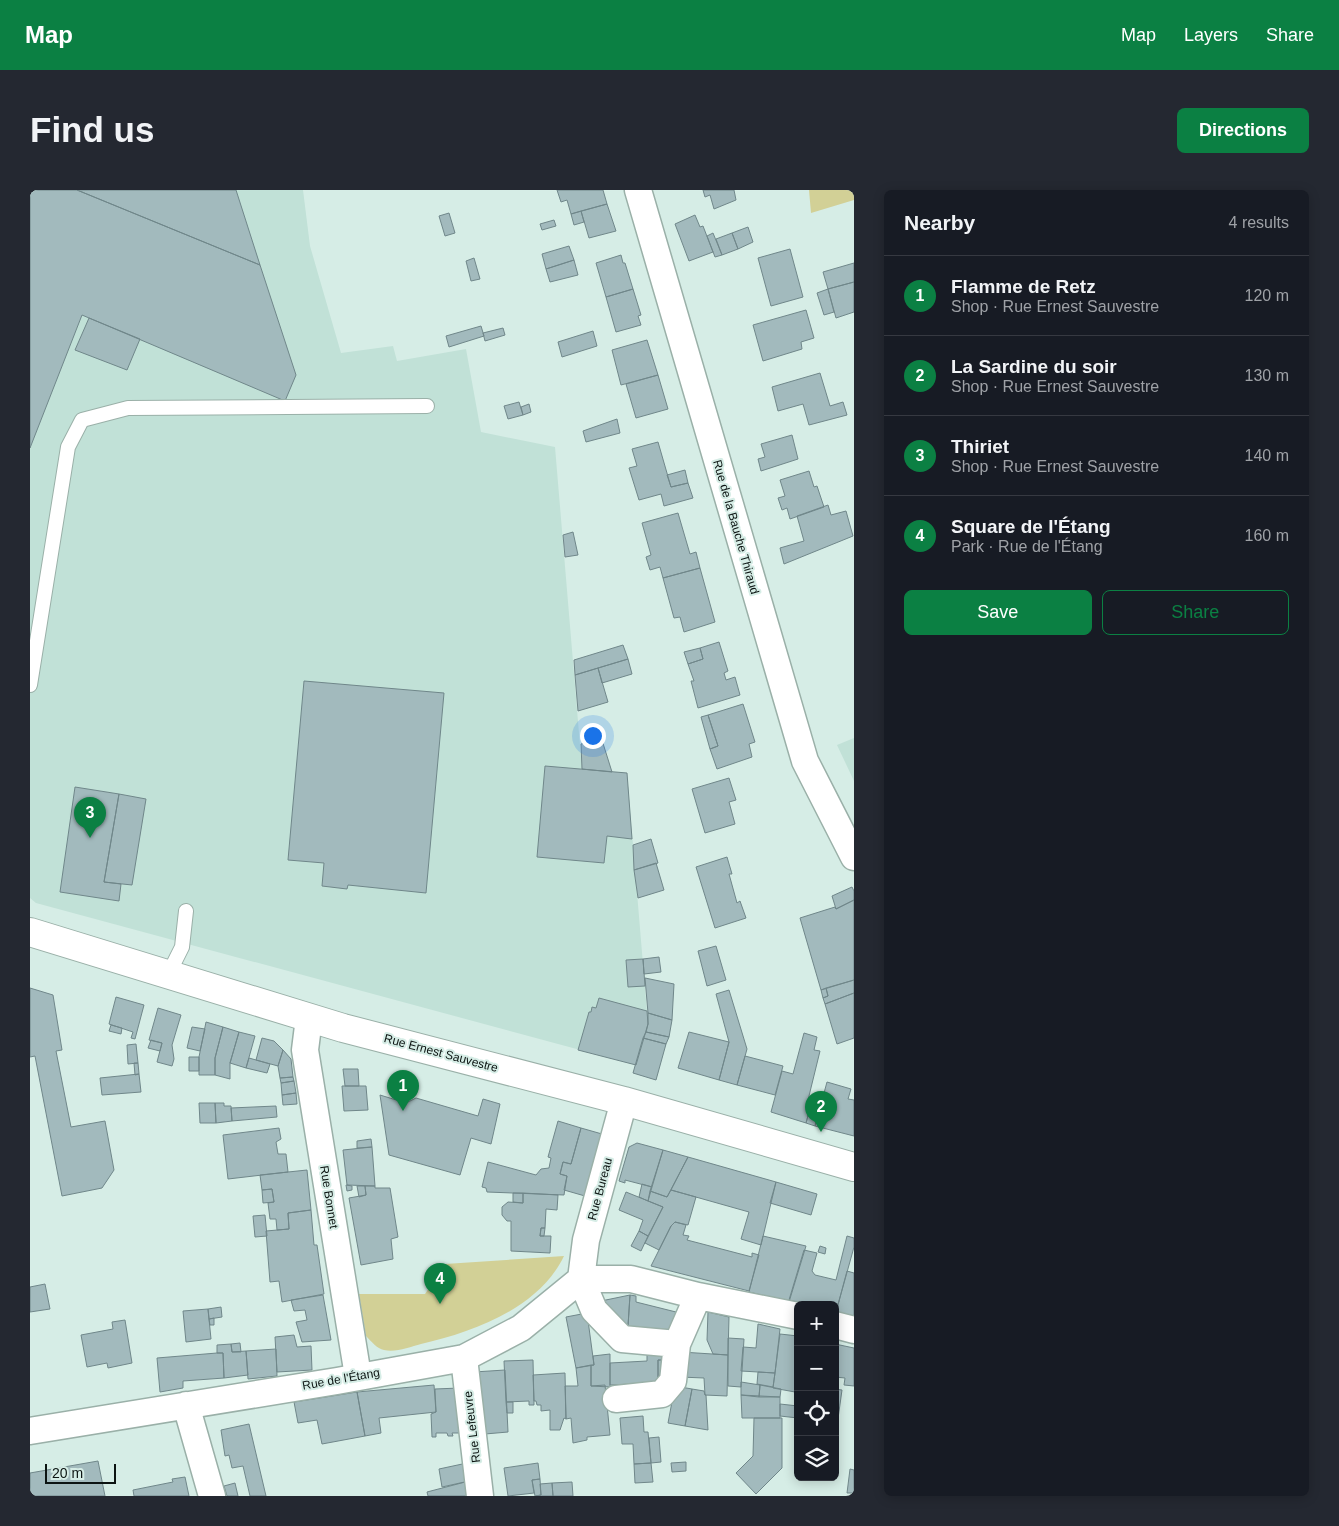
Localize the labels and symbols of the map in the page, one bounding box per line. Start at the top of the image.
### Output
street label: Rue de la Bauche Thiraud [710,458,762,596]
your location [580,723,606,749]
pin: 3 [74,797,106,838]
street label: Rue Ernest Sauvestre [382,1031,500,1075]
pin: 1 [387,1070,419,1111]
pin: 2 [805,1091,837,1132]
street label: Rue Bureau [585,1156,615,1222]
street label: Rue Bonnet [317,1165,341,1230]
pin: 4 [424,1263,456,1304]
street label: Rue de l'Étang [301,1364,381,1393]
street label: Rue Lefeuvre [461,1390,483,1464]
scale bar [45,1461,116,1484]

